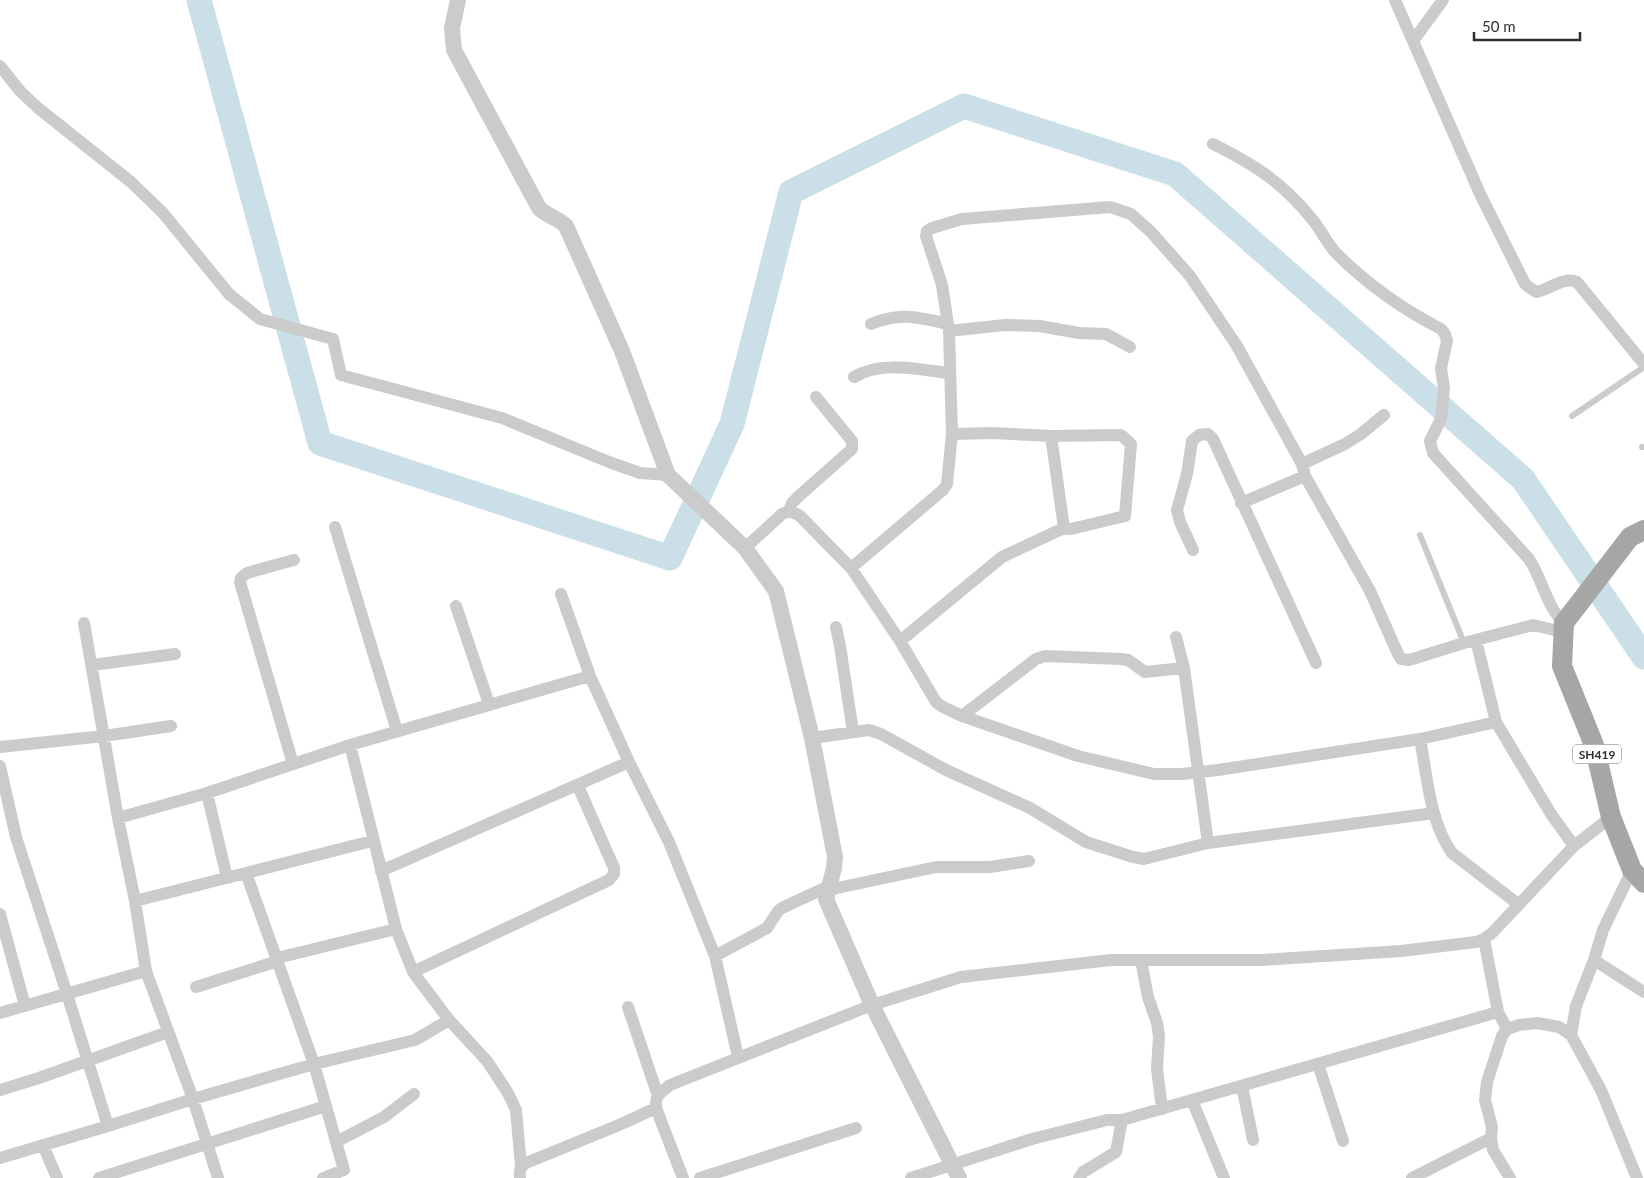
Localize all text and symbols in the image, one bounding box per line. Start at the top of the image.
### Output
scale bar [1474,10,1580,42]
text: 50 m [1482,17,1516,35]
road number: SH419 [1573,744,1621,764]

